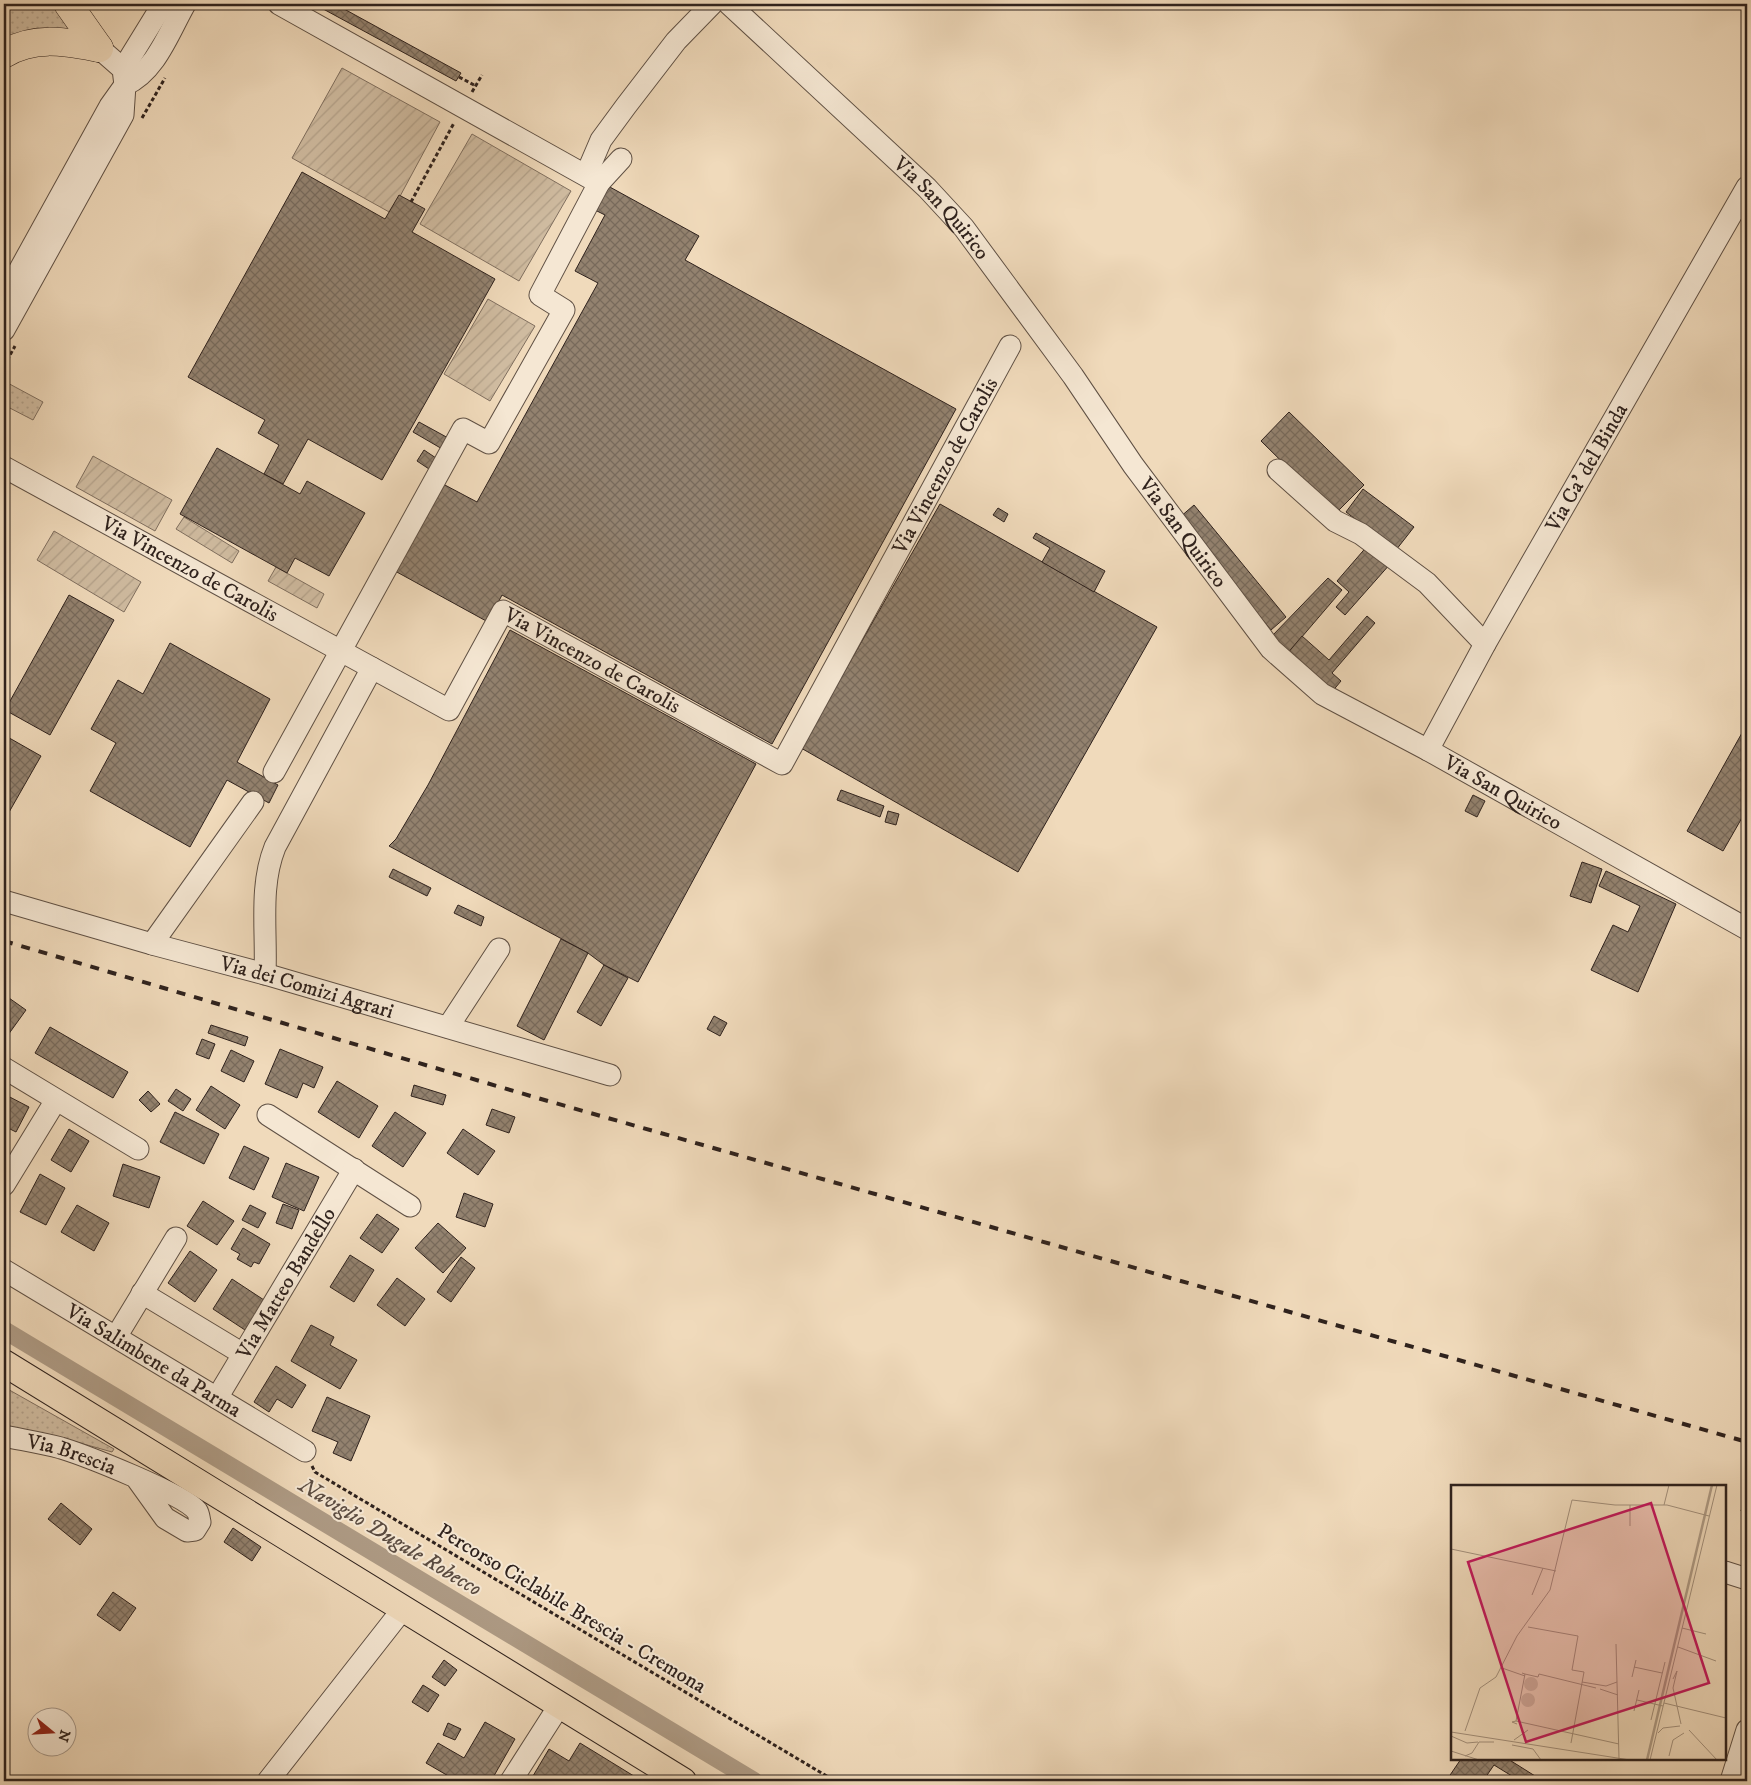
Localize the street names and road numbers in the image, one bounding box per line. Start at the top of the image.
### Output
street label: Via San Quirico [887,151,995,265]
street label: Via Vincenzo de Carolis [887,373,1004,560]
street label: Via Ca' del Binda [1540,399,1634,537]
street label: Via San Quirico [1132,472,1232,593]
street label: Via Vincenzo de Carolis [96,510,282,628]
street label: Via Vincenzo de Carolis [498,602,685,720]
street label: Via San Quirico [1438,749,1566,836]
street label: Via dei Comizi Agrari [216,950,397,1025]
street label: Via Matteo Bandello [231,1203,342,1365]
street label: Via Salimbene da Parma [60,1298,246,1424]
street label: Via Brescia [24,1429,120,1481]
street label: Percorso Ciclabile Brescia - Cremona [432,1518,711,1700]

